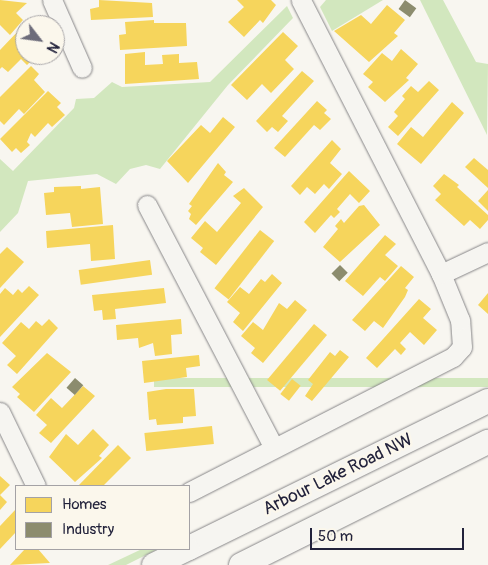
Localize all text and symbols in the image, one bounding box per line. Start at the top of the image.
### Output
north arrow [15,15,65,65]
text: N [43,39,62,56]
street label: Arbour Lake Road NW [260,429,416,521]
legend [15,485,190,550]
text: Homes [62,495,107,514]
scale bar [313,518,467,550]
text: Industry [62,520,114,539]
text: 50 m [318,527,353,546]

